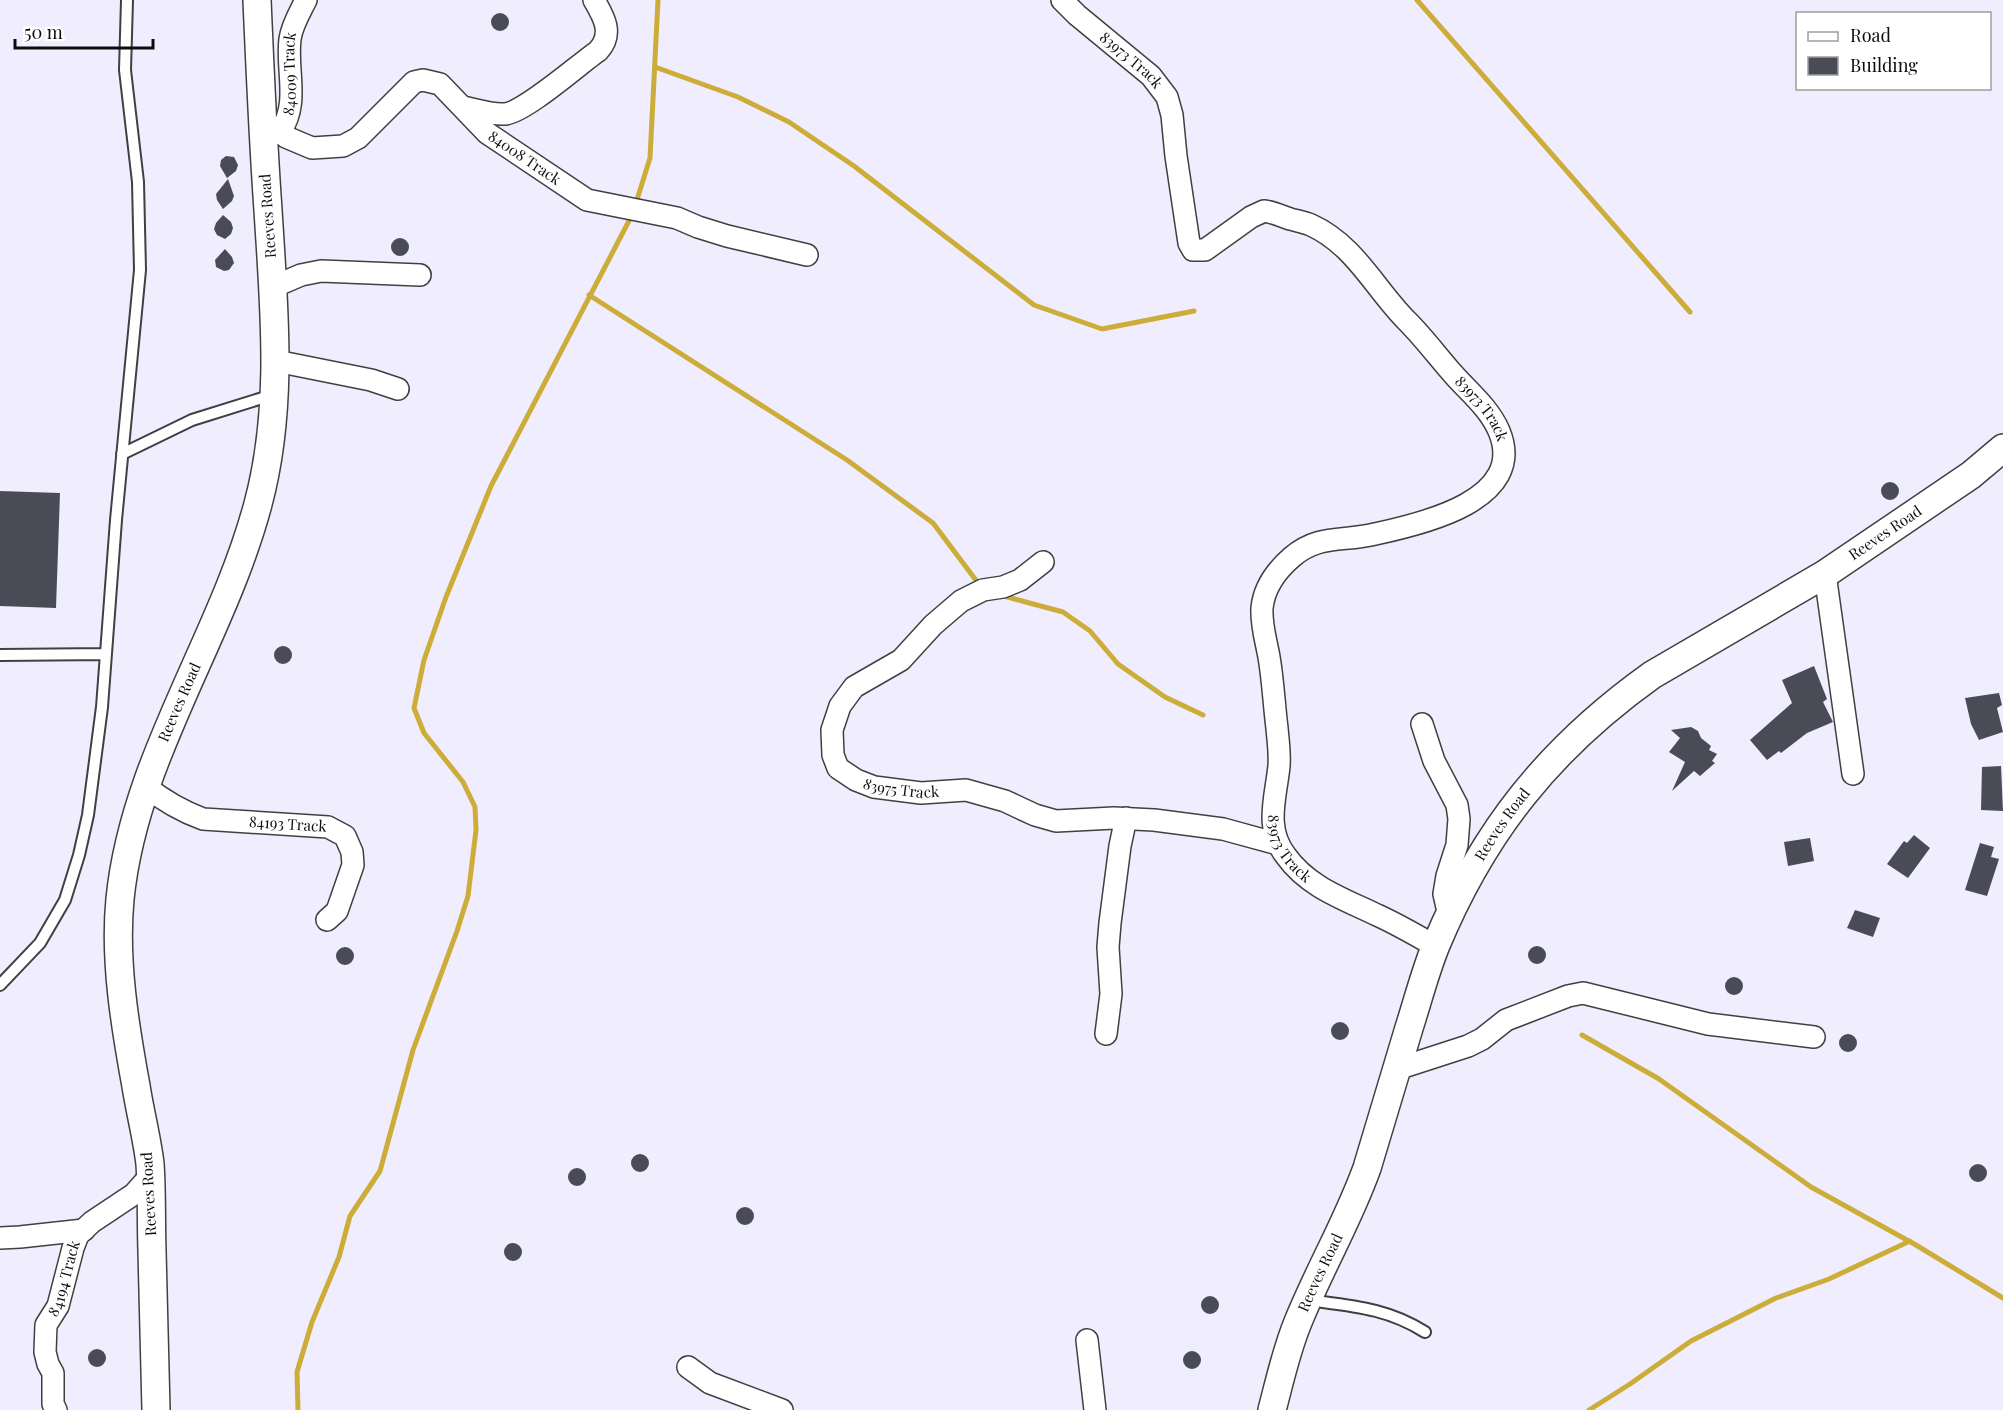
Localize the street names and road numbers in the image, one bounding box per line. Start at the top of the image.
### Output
street label: 83973 Track [1096,27,1168,93]
street label: 84009 Track [277,29,300,117]
street label: 84008 Track [485,126,566,189]
street label: Reeves Road [254,173,280,259]
street label: 83973 Track [1451,371,1513,444]
street label: Reeves Road [1844,500,1926,564]
street label: Reeves Road [153,659,205,745]
street label: 83975 Track [860,773,941,802]
street label: Reeves Road [1469,783,1534,864]
street label: 84193 Track [248,811,328,836]
street label: 83973 Track [1264,814,1317,887]
street label: Reeves Road [136,1151,160,1237]
street label: Reeves Road [1293,1230,1347,1315]
street label: 84194 Track [43,1236,84,1320]

